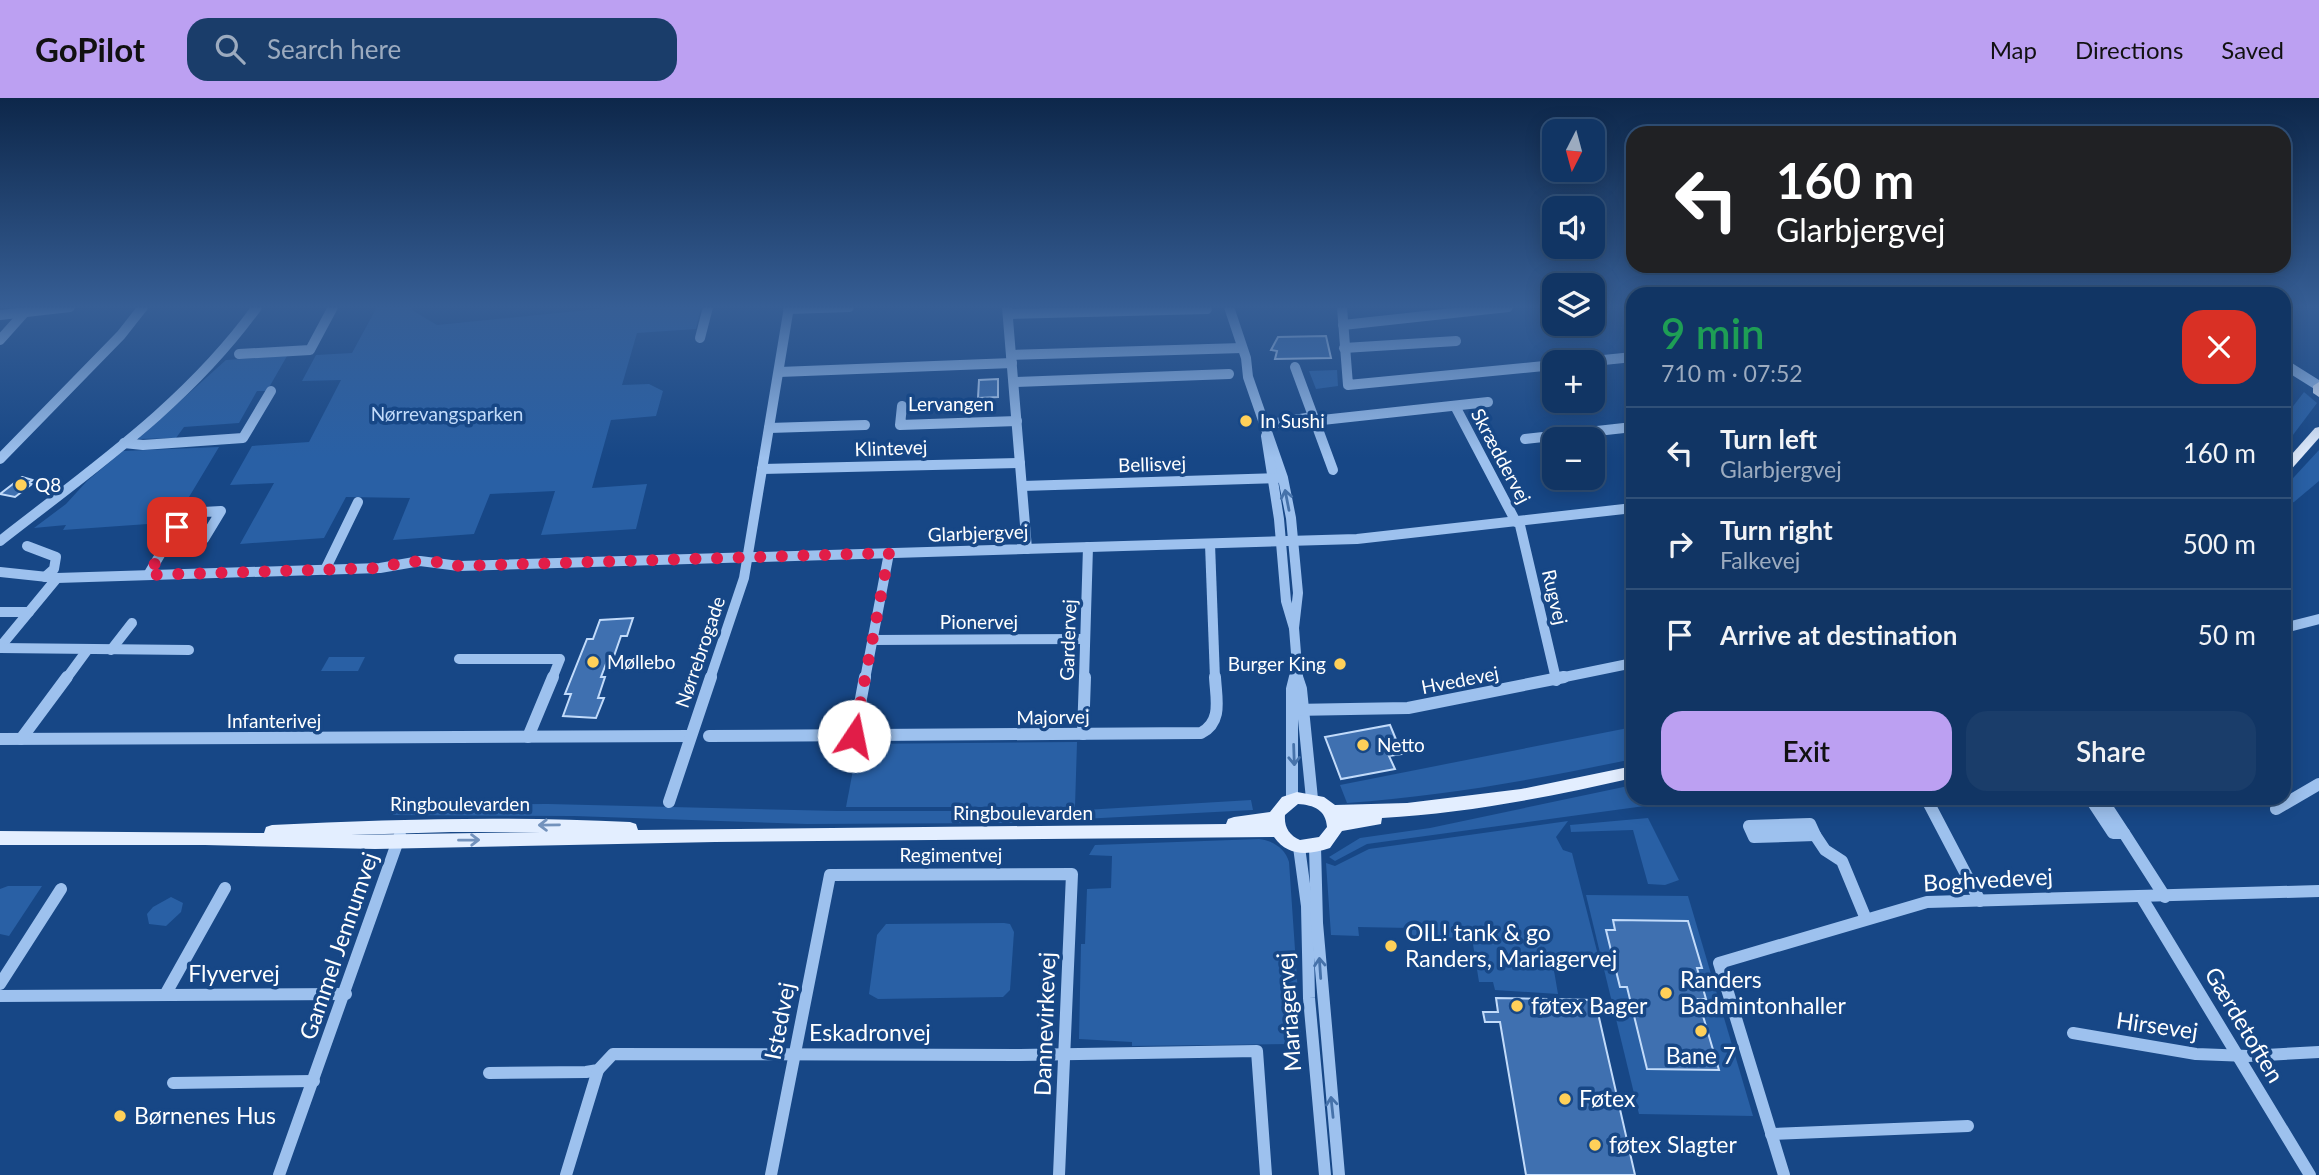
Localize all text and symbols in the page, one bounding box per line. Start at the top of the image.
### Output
search box [187,18,677,81]
text: GoPilot [35,29,145,69]
icon: search [211,30,249,68]
text: Search here [267,33,401,65]
text: Map [1990,35,2037,64]
text: Directions [2075,35,2183,64]
text: Saved [2221,35,2284,64]
north arrow [1542,119,1605,182]
map controls [1542,119,1605,490]
text: 160 m [1776,151,1914,209]
icon: left [1661,154,1752,245]
button: sound [1542,196,1605,259]
text: Glarbjergvej [1776,210,1945,249]
button: layers [1542,273,1605,336]
text: 9 min [1661,308,1765,358]
button: close [2182,310,2256,384]
button: + [1542,350,1605,413]
text: 710 m · 07:52 [1661,359,1803,387]
street label: Lervangen [908,392,994,415]
park label: Nørrevangsparken [371,402,523,425]
street label: Skræddervej [1467,404,1536,507]
place label: In Sushi [1260,409,1325,432]
marker: In Sushi [1238,413,1254,429]
text: Turn left [1720,423,1817,455]
button: − [1542,427,1605,490]
icon: left [1661,434,1699,472]
street label: Klintevej [854,435,928,460]
text: 160 m [2183,437,2256,469]
street label: Bellisvej [1118,451,1186,476]
text: Glarbjergvej [1720,455,1842,483]
place label: Q8 [35,473,61,496]
marker: Q8 [13,477,29,493]
one-way arrow [1280,489,1294,512]
pin [147,497,207,557]
icon: arrive [158,508,196,546]
text: Turn right [1720,514,1833,546]
street label: Glarbjergvej [927,519,1029,546]
icon: right [1661,525,1699,563]
text: 500 m [2183,528,2256,560]
text: Falkevej [1720,546,1800,574]
street label: Rugvej [1538,567,1573,627]
street label: Nørrebrogade [670,593,729,711]
street label: Gardervej [1055,599,1080,681]
street label: Pionervej [940,610,1018,633]
icon: arrive [1661,616,1699,654]
text: Arrive at destination [1720,619,1957,651]
text: 50 m [2198,619,2256,651]
place label: Møllebo [607,650,676,673]
place label: Burger King [1228,652,1326,675]
marker: Møllebo [585,654,601,670]
marker: Burger King [1332,656,1348,672]
street label: Hvedevej [1419,661,1501,698]
position arrow [817,699,891,773]
street label: Majorvej [1016,704,1090,729]
street label: Infanterivej [227,709,321,732]
button: Exit [1661,711,1952,791]
button: Share [1966,711,2256,791]
place label: Netto [1377,733,1425,756]
marker: Netto [1355,737,1371,753]
one-way arrow [1287,743,1300,766]
street label: Ringboulevarden [390,792,530,815]
street label: Ringboulevarden [953,801,1093,824]
one-way arrow [538,818,561,831]
one-way arrow [457,833,480,847]
street label: Regimentvej [900,843,1002,866]
street label: Gammel Jennumvej [293,848,383,1043]
street label: Boghvedevej [1922,862,2054,896]
place label: OIL! tank & go Randers, Mariagervej [1405,918,1617,972]
marker: OIL! tank & go Randers, Mariagervej [1383,938,1399,954]
street label: Dannevirkevej [1027,951,1061,1096]
street label: Mariagervej [1270,952,1306,1073]
one-way arrow [1313,957,1326,980]
street label: Flyvervej [188,959,280,987]
street label: Gærdetoften [2199,962,2290,1087]
place label: Randers Badmintonhaller [1680,965,1846,1019]
street label: Istedvej [758,980,800,1062]
marker: Randers Badmintonhaller [1658,985,1674,1001]
place label: føtex Bager [1531,991,1648,1019]
marker: føtex Bager [1509,998,1525,1014]
street label: Hirsevej [2114,1005,2200,1045]
street label: Eskadronvej [809,1018,931,1046]
marker: Bane 7 [1693,1023,1709,1039]
place label: Bane 7 [1666,1041,1736,1069]
place label: Føtex [1579,1084,1636,1112]
marker: Føtex [1557,1091,1573,1107]
one-way arrow [1325,1096,1338,1119]
place label: Børnenes Hus [134,1101,276,1129]
marker: Børnenes Hus [112,1108,128,1124]
place label: føtex Slagter [1609,1130,1737,1158]
marker: føtex Slagter [1587,1137,1603,1153]

